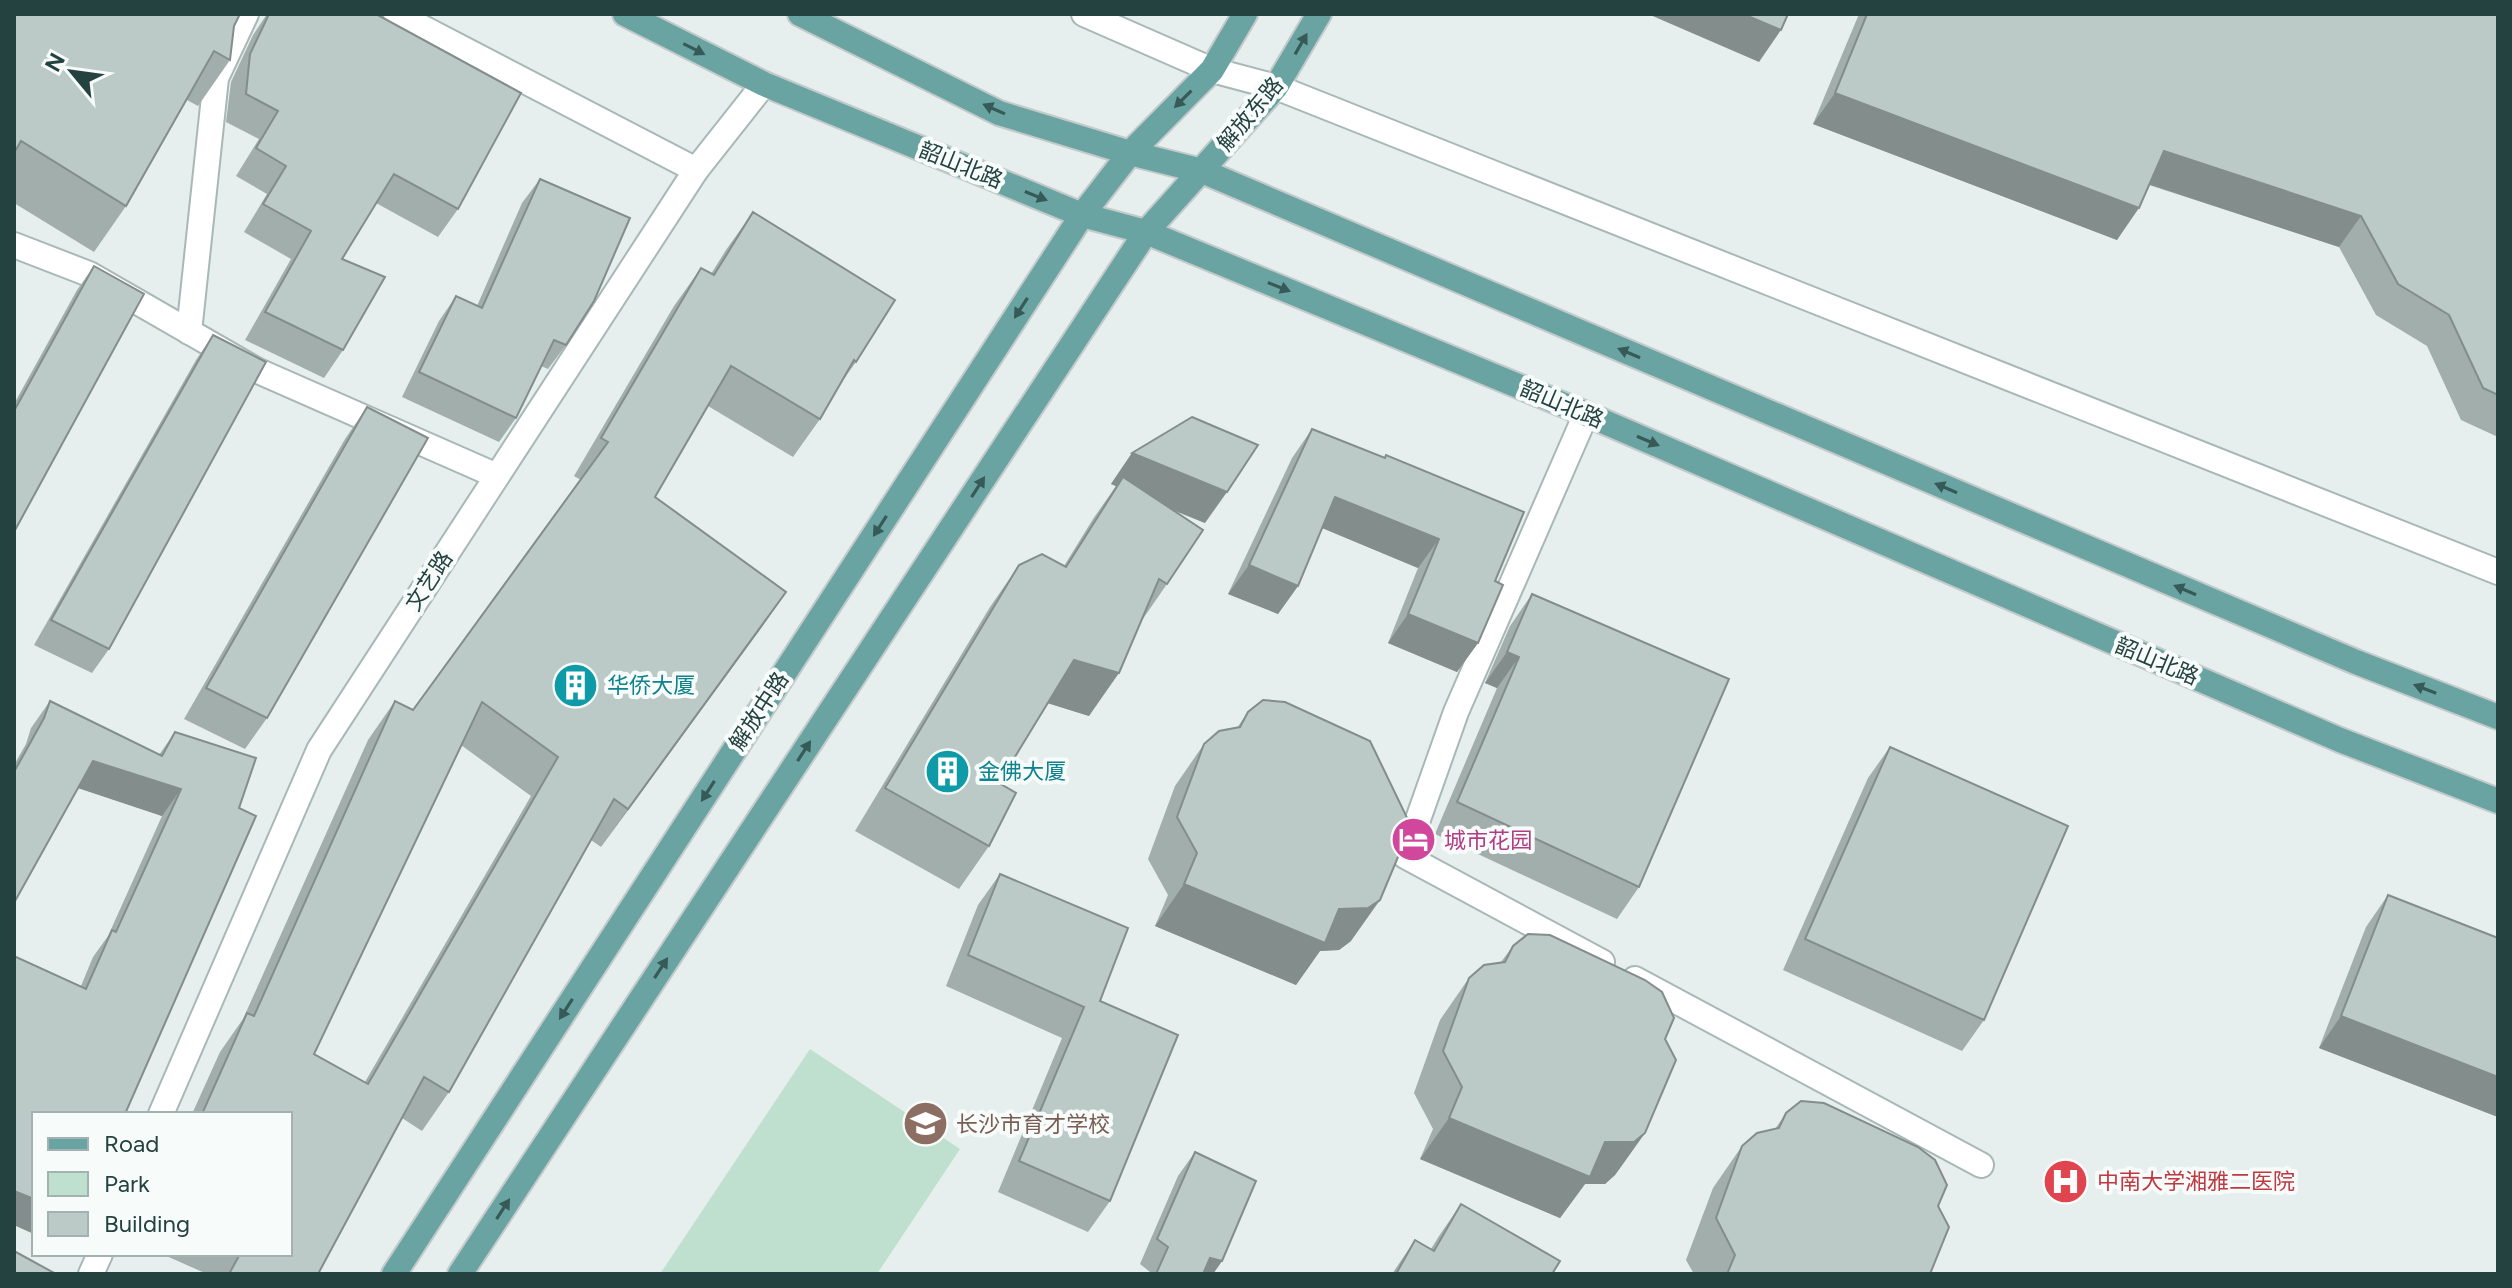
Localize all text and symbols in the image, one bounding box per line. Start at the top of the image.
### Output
north arrow [32,32,112,112]
one-way arrow [1294,33,1308,55]
one-way arrow [683,42,706,56]
text: N [39,49,71,77]
street label: 解放东路 [1211,72,1289,156]
one-way arrow [1175,89,1193,108]
one-way arrow [982,103,1005,116]
street label: 韶山北路 [915,136,1007,194]
one-way arrow [1024,190,1048,203]
one-way arrow [1267,280,1291,293]
one-way arrow [1015,297,1029,319]
one-way arrow [1618,346,1641,359]
street label: 韶山北路 [1516,374,1608,434]
one-way arrow [1636,434,1660,447]
one-way arrow [970,477,985,498]
one-way arrow [1934,481,1958,494]
one-way arrow [873,515,887,537]
street label: 文艺路 [400,546,458,616]
one-way arrow [2173,583,2197,596]
street label: 韶山北路 [2111,631,2203,691]
building icon: 华侨大厦 [552,661,600,709]
street label: 解放中路 [724,667,794,755]
place label: 华侨大厦 [607,672,695,699]
one-way arrow [2413,682,2437,695]
one-way arrow [796,740,811,762]
building icon: 金佛大厦 [923,747,971,795]
place label: 金佛大厦 [978,758,1066,785]
one-way arrow [701,780,715,802]
hotel icon: 城市花园 [1389,816,1437,864]
place label: 城市花园 [1444,827,1532,854]
one-way arrow [653,958,668,979]
one-way arrow [559,998,573,1020]
school or university icon: 长沙市育才学校 [901,1100,949,1148]
place label: 长沙市育才学校 [956,1111,1110,1138]
legend [32,1112,292,1256]
text: Road [104,1129,159,1158]
hospital icon: 中南大学湘雅二医院 [2042,1157,2090,1205]
place label: 中南大学湘雅二医院 [2097,1168,2295,1195]
text: Park [104,1169,150,1198]
one-way arrow [495,1198,509,1220]
text: Building [104,1209,190,1238]

